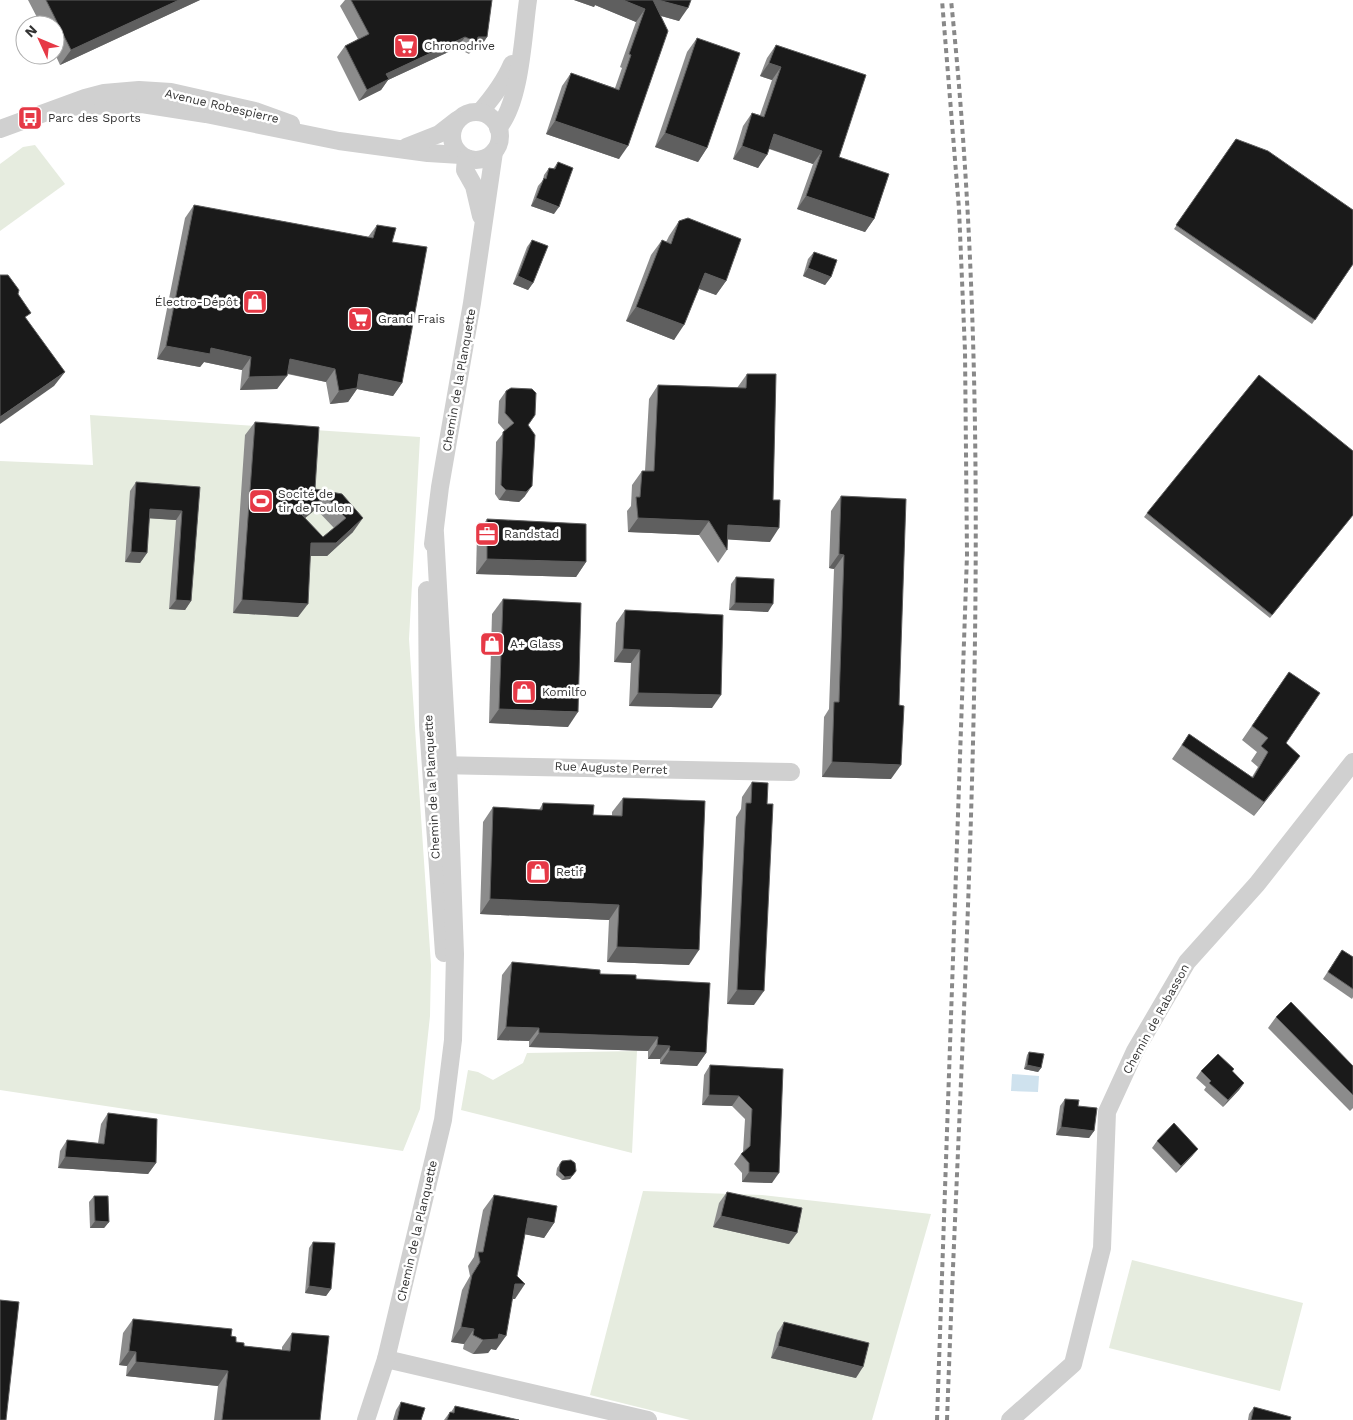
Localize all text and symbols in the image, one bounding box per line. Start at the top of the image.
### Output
north arrow [15,15,65,65]
text: N [21,22,40,40]
supermarket icon: Chronodrive [393,33,419,59]
place label: Chronodrive [424,39,495,53]
street label: Avenue Robespierre [164,86,280,126]
bus stop icon: Parc des Sports [17,105,43,131]
place label: Parc des Sports [48,111,141,125]
shop icon: Électro-Dépôt [242,289,268,315]
place label: Électro-Dépôt [155,295,238,309]
supermarket icon: Grand Frais [347,306,373,332]
street label: Chemin de la Planquette [440,307,478,452]
place label: Grand Frais [378,312,445,326]
place label: Socité de tir de Toulon [278,487,352,515]
sports icon: Socité de tir de Toulon [248,488,274,514]
office icon: Randstad [474,521,500,547]
place label: Randstad [504,527,559,541]
shop icon: A+ Glass [479,631,505,657]
place label: A+ Glass [510,637,561,651]
shop icon: Komilfo [511,679,537,705]
place label: Komilfo [542,685,587,699]
street label: Chemin de la Planquette [421,714,443,860]
street label: Rue Auguste Perret [554,759,668,777]
shop icon: Retif [525,859,551,885]
place label: Retif [556,865,584,879]
street label: Chemin de Rabasson [1120,962,1192,1076]
street label: Chemin de la Planquette [394,1159,440,1303]

